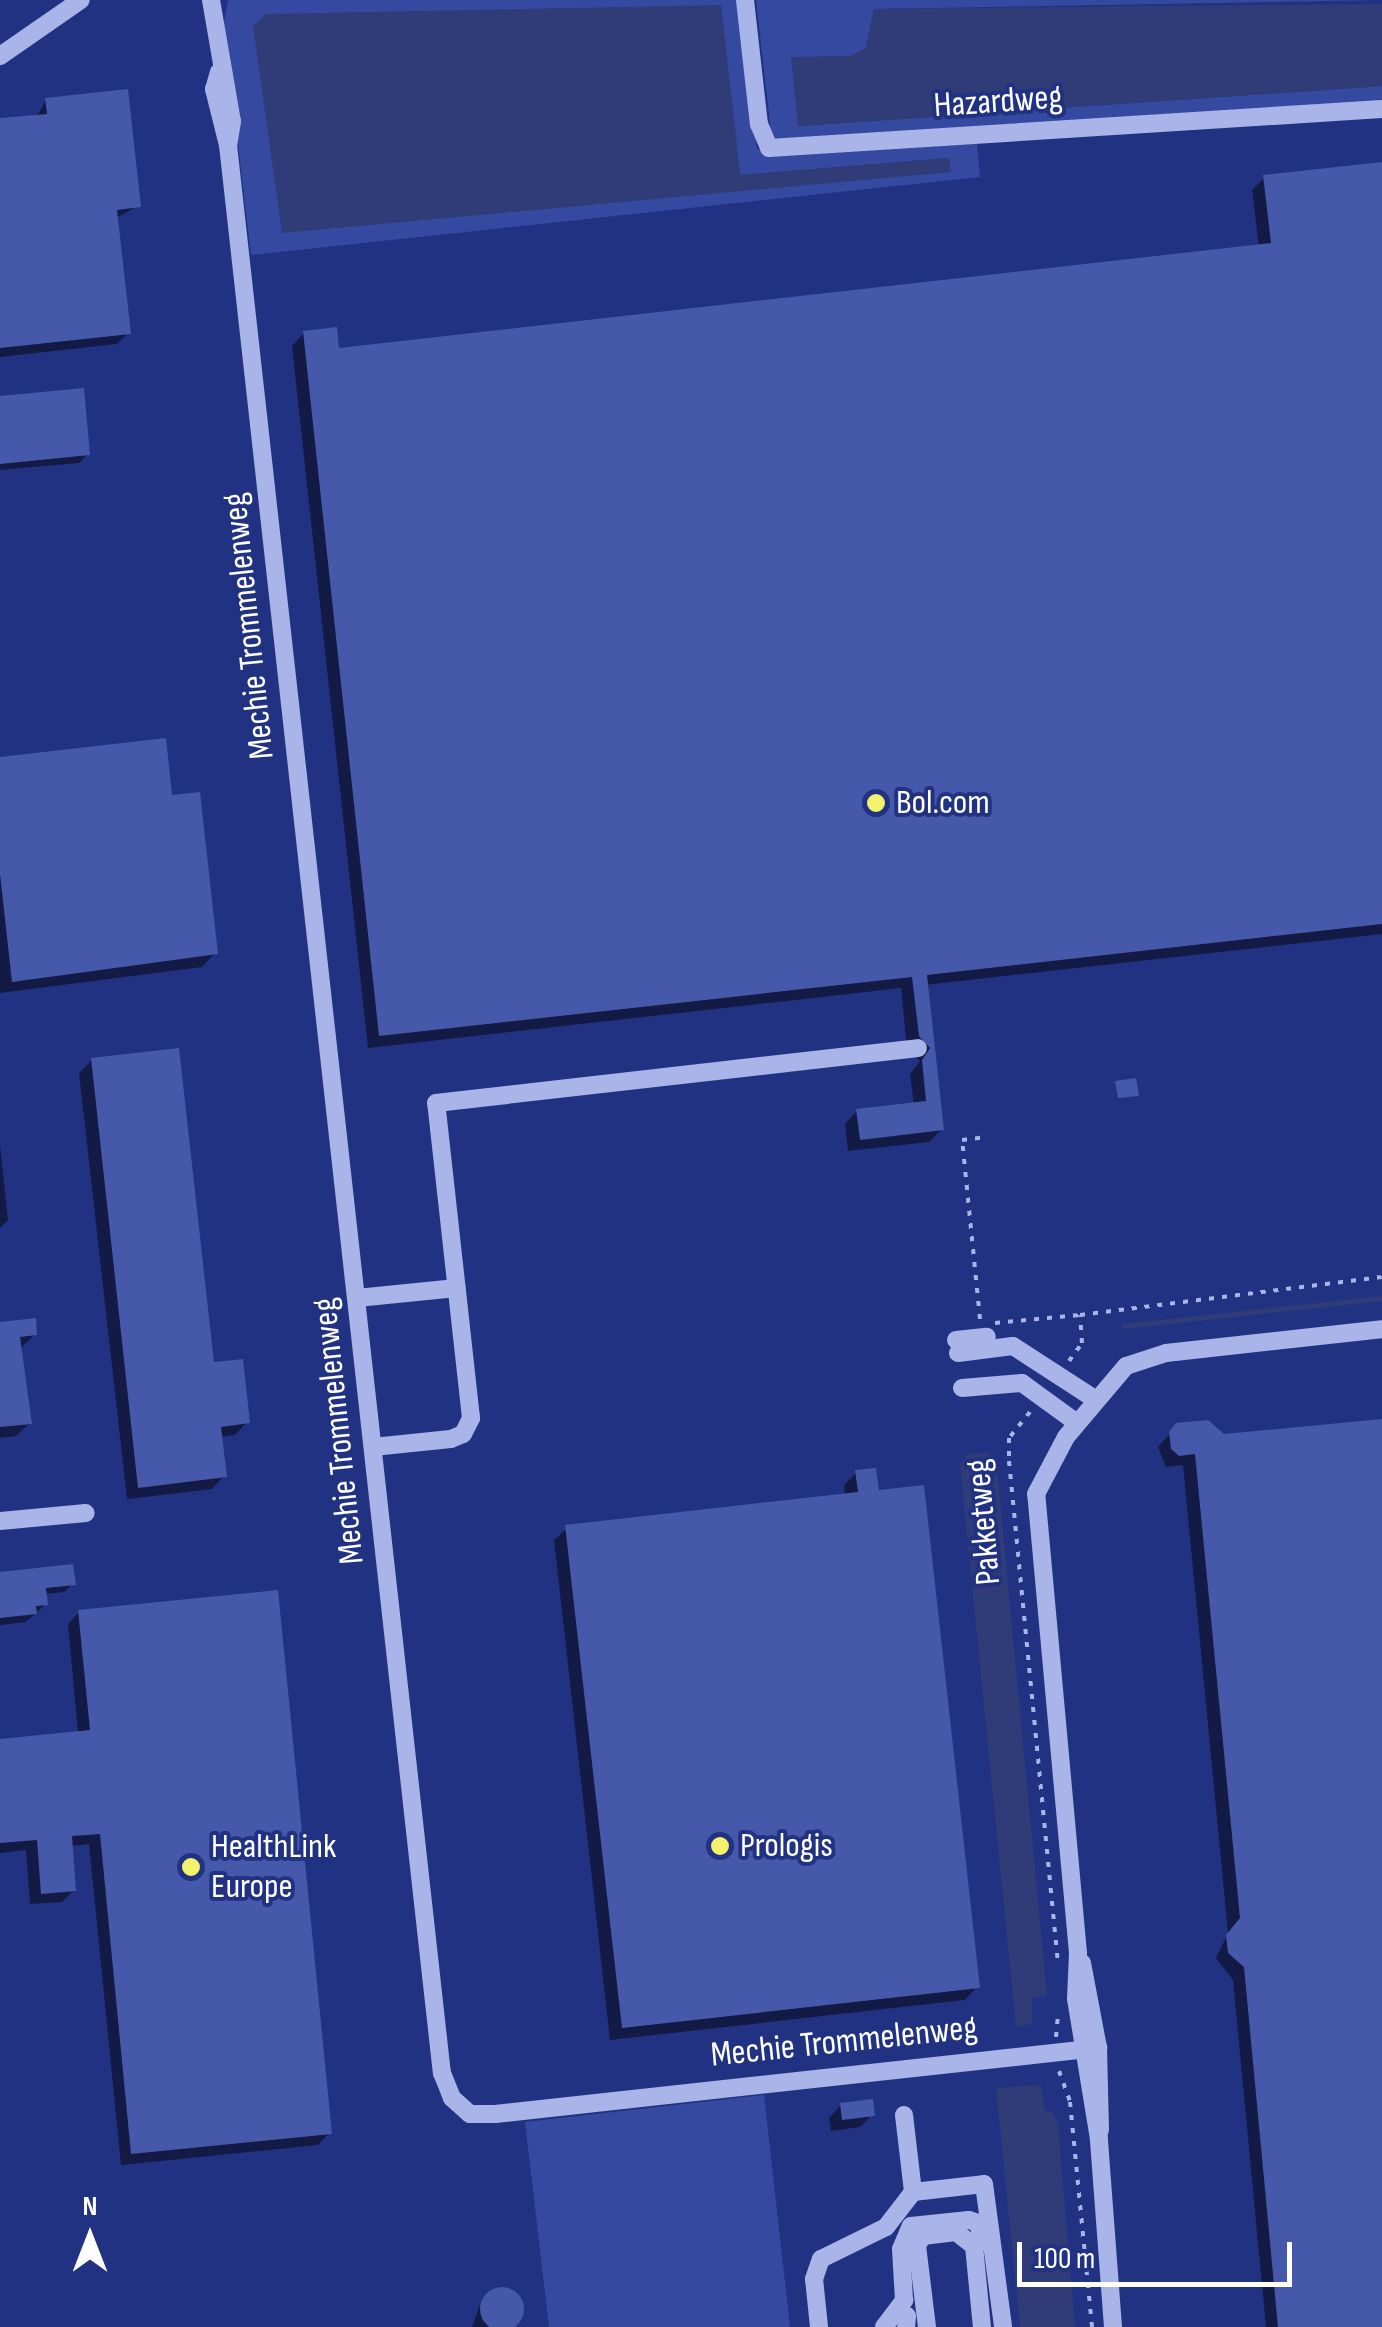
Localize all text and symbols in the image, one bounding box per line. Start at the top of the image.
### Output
street label: Hazardweg [932,77,1064,127]
street label: Mechie Trommelenweg [214,491,284,761]
place label: Bol.com [896,782,990,824]
marker: Bol.com [865,792,887,814]
street label: Mechie Trommelenweg [304,1296,374,1566]
street label: Pakketweg [958,1457,1010,1587]
place label: Prologis [740,1825,833,1867]
place label: HealthLink Europe [211,1826,336,1908]
marker: Prologis [709,1835,731,1857]
marker: HealthLink Europe [180,1856,202,1878]
street label: Mechie Trommelenweg [709,2007,979,2077]
north arrow [40,2187,140,2287]
text: N [83,2190,97,2223]
scale bar [1022,2222,1297,2284]
text: 100 m [1034,2241,1095,2277]

